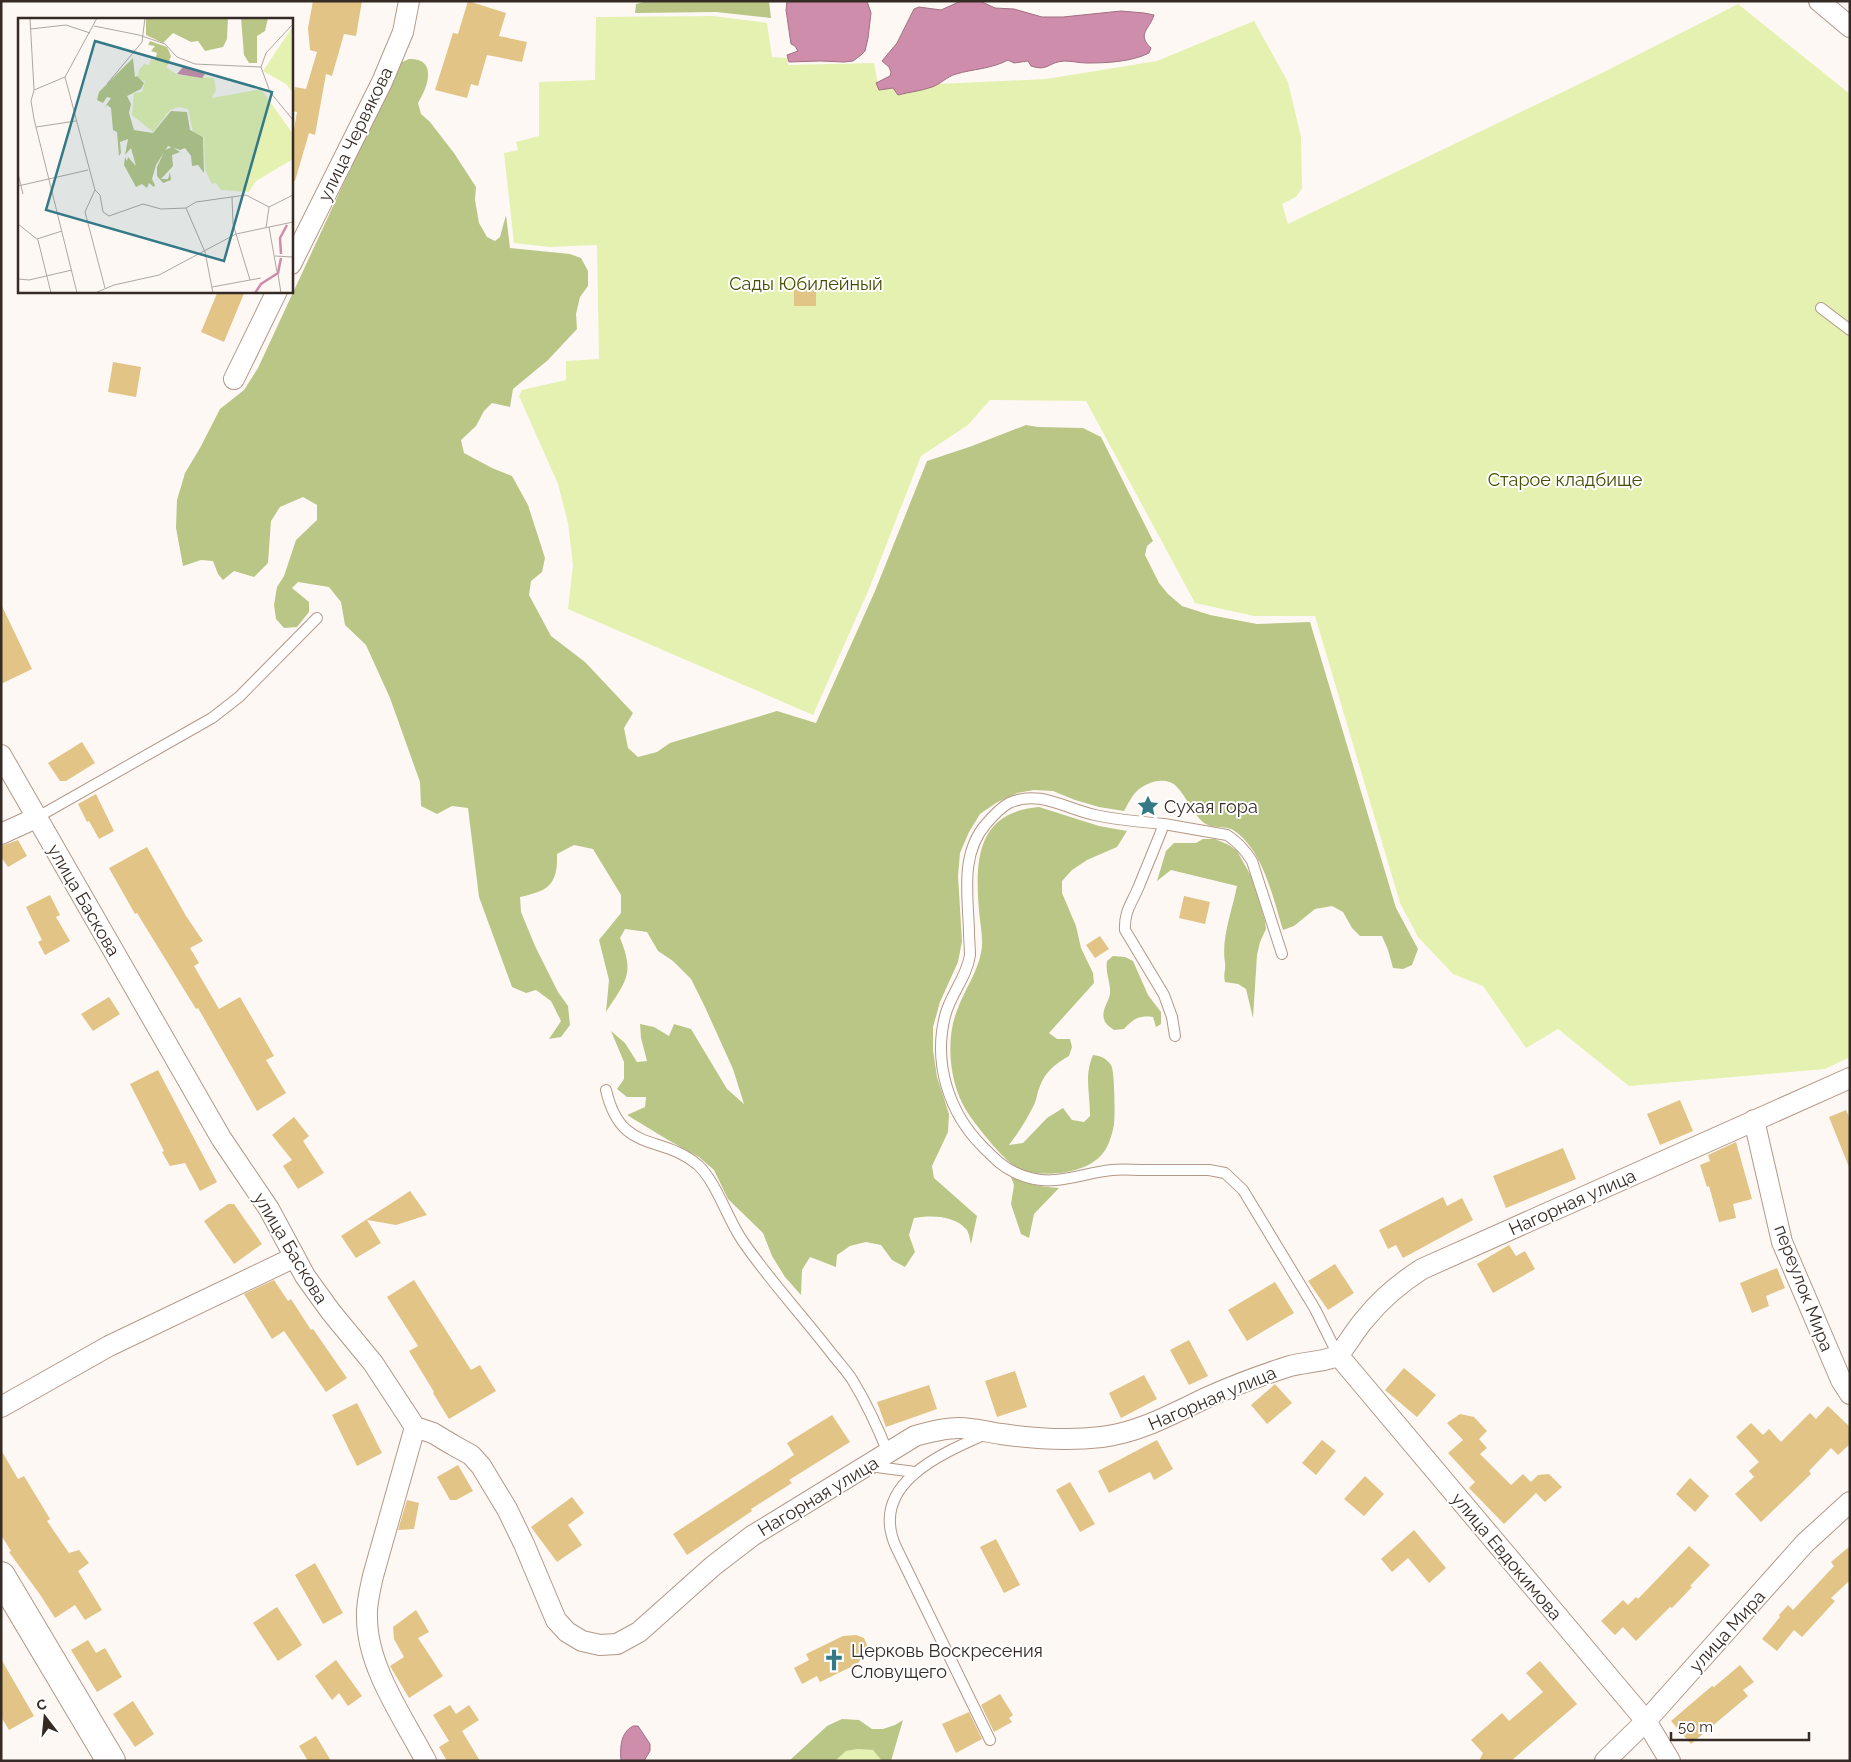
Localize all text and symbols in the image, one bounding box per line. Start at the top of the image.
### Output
inset map [18,18,292,292]
street label: улица Червякова [313,63,397,205]
park label: Сады Юбилейный [729,273,883,294]
park label: Старое кладбище [1488,469,1643,490]
place icon: Сухая гора [1135,793,1161,819]
place label: Сухая гора [1164,796,1258,817]
street label: улица Баскова [43,840,125,960]
street label: Нагорная улица [1505,1165,1639,1239]
street label: улица Баскова [250,1189,332,1307]
street label: переулок Мира [1770,1222,1838,1354]
street label: Нагорная улица [1145,1362,1279,1434]
street label: Нагорная улица [754,1452,882,1540]
street label: улица Евдокимова [1448,1488,1566,1624]
street label: улица Мира [1685,1586,1769,1676]
place label: Церковь Воскресения Словущего [851,1640,1043,1682]
church icon: Церковь Воскресения Словущего [821,1647,847,1673]
north arrow [20,1692,70,1742]
text: С [35,1695,49,1714]
scale bar [1671,1710,1808,1742]
text: 50 m [1678,1718,1713,1736]

